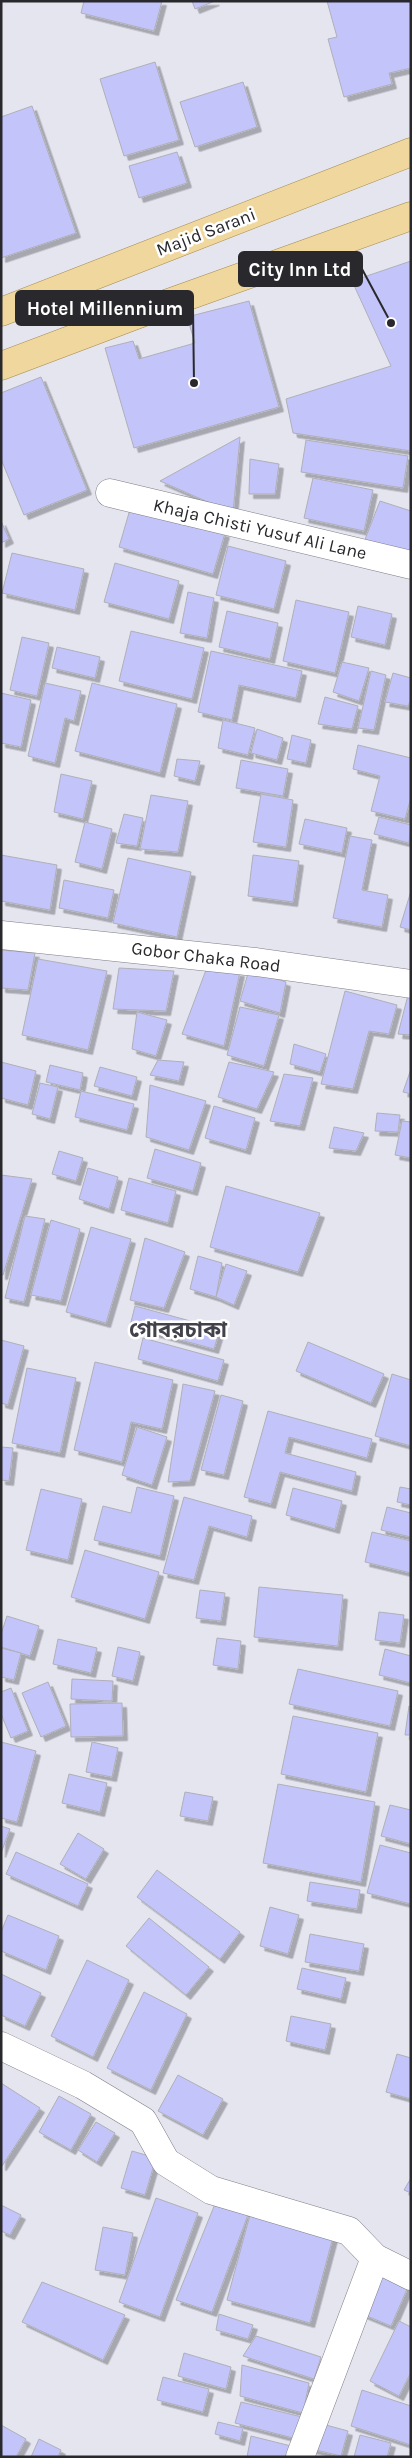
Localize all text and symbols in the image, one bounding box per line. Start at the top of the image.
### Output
street label: Majid Sarani [153,203,259,261]
callout: City Inn Ltd [239,252,362,286]
text: City Inn Ltd [249,259,351,281]
callout: Hotel Millennium [16,291,193,325]
text: Hotel Millennium [27,298,183,320]
street label: Khaja Chisti Yusuf Ali Lane [151,494,369,564]
street label: Gobor Chaka Road [130,937,282,977]
district label: গোবরচাকা [129,1317,228,1343]

